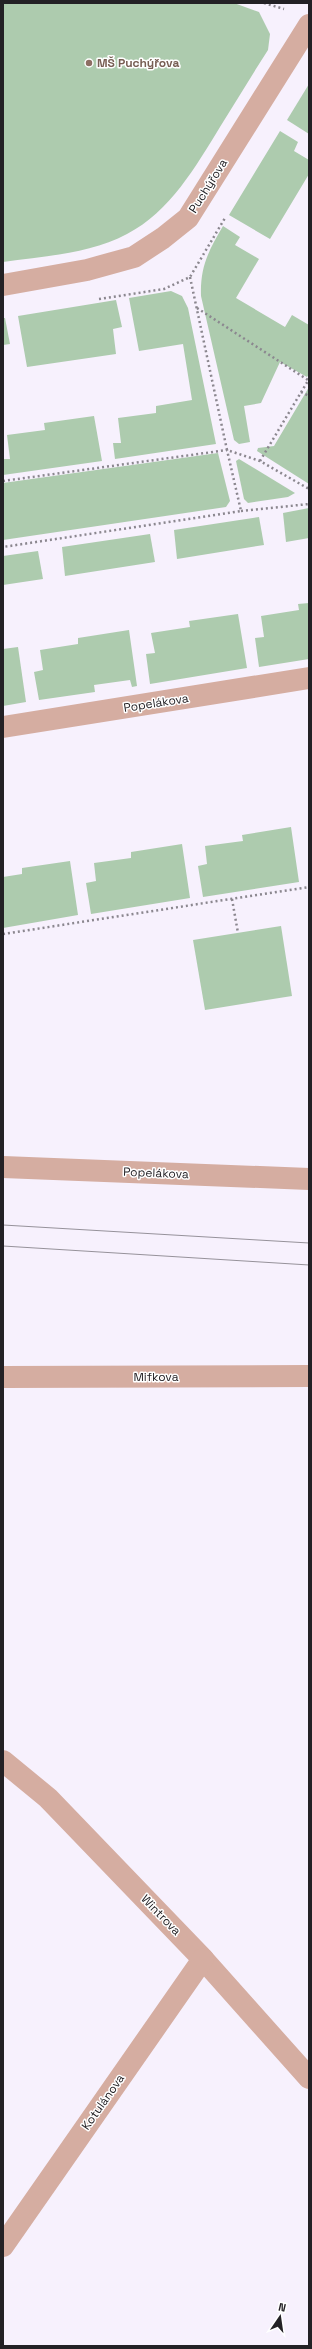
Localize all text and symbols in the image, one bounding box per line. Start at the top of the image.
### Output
place label: MŠ Puchýřova [97,55,179,71]
marker: MŠ Puchýřova [84,58,94,68]
street label: Puchýřova [185,156,231,216]
street label: Popelákova [122,690,190,716]
street label: Popelákova [123,1164,189,1182]
street label: Mifkova [133,1369,179,1385]
street label: Wintrova [138,1891,184,1939]
street label: Kotulánova [78,2071,128,2133]
north arrow [260,2297,300,2337]
text: N [277,2300,287,2315]

